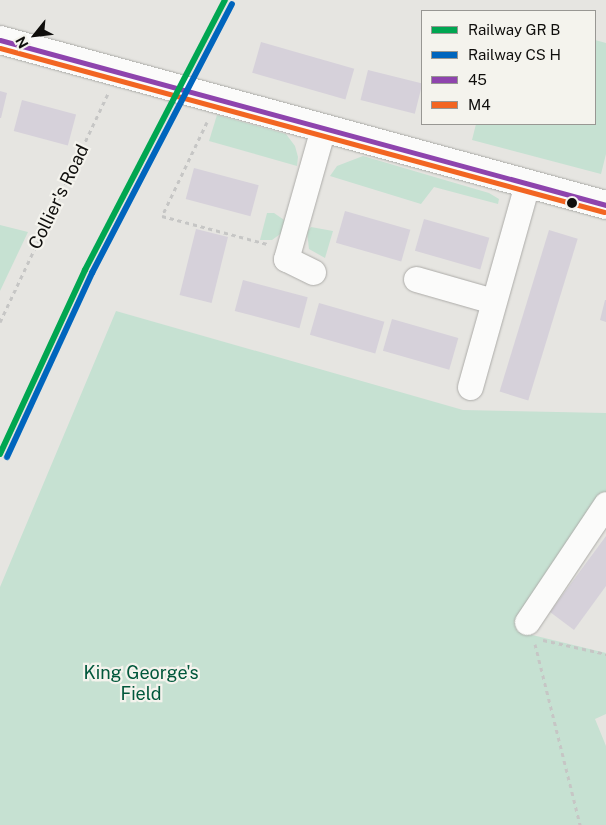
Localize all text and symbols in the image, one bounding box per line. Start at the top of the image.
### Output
north arrow [10,10,60,60]
legend [421,10,596,125]
text: Railway GR B [468,21,560,38]
text: N [12,34,32,51]
text: Railway CS H [468,46,561,63]
text: 45 [468,71,487,88]
text: M4 [468,96,491,113]
street label: Collier's Road [24,141,94,253]
unlabelled marker [567,198,577,208]
park label: King George's Field [83,663,199,706]

